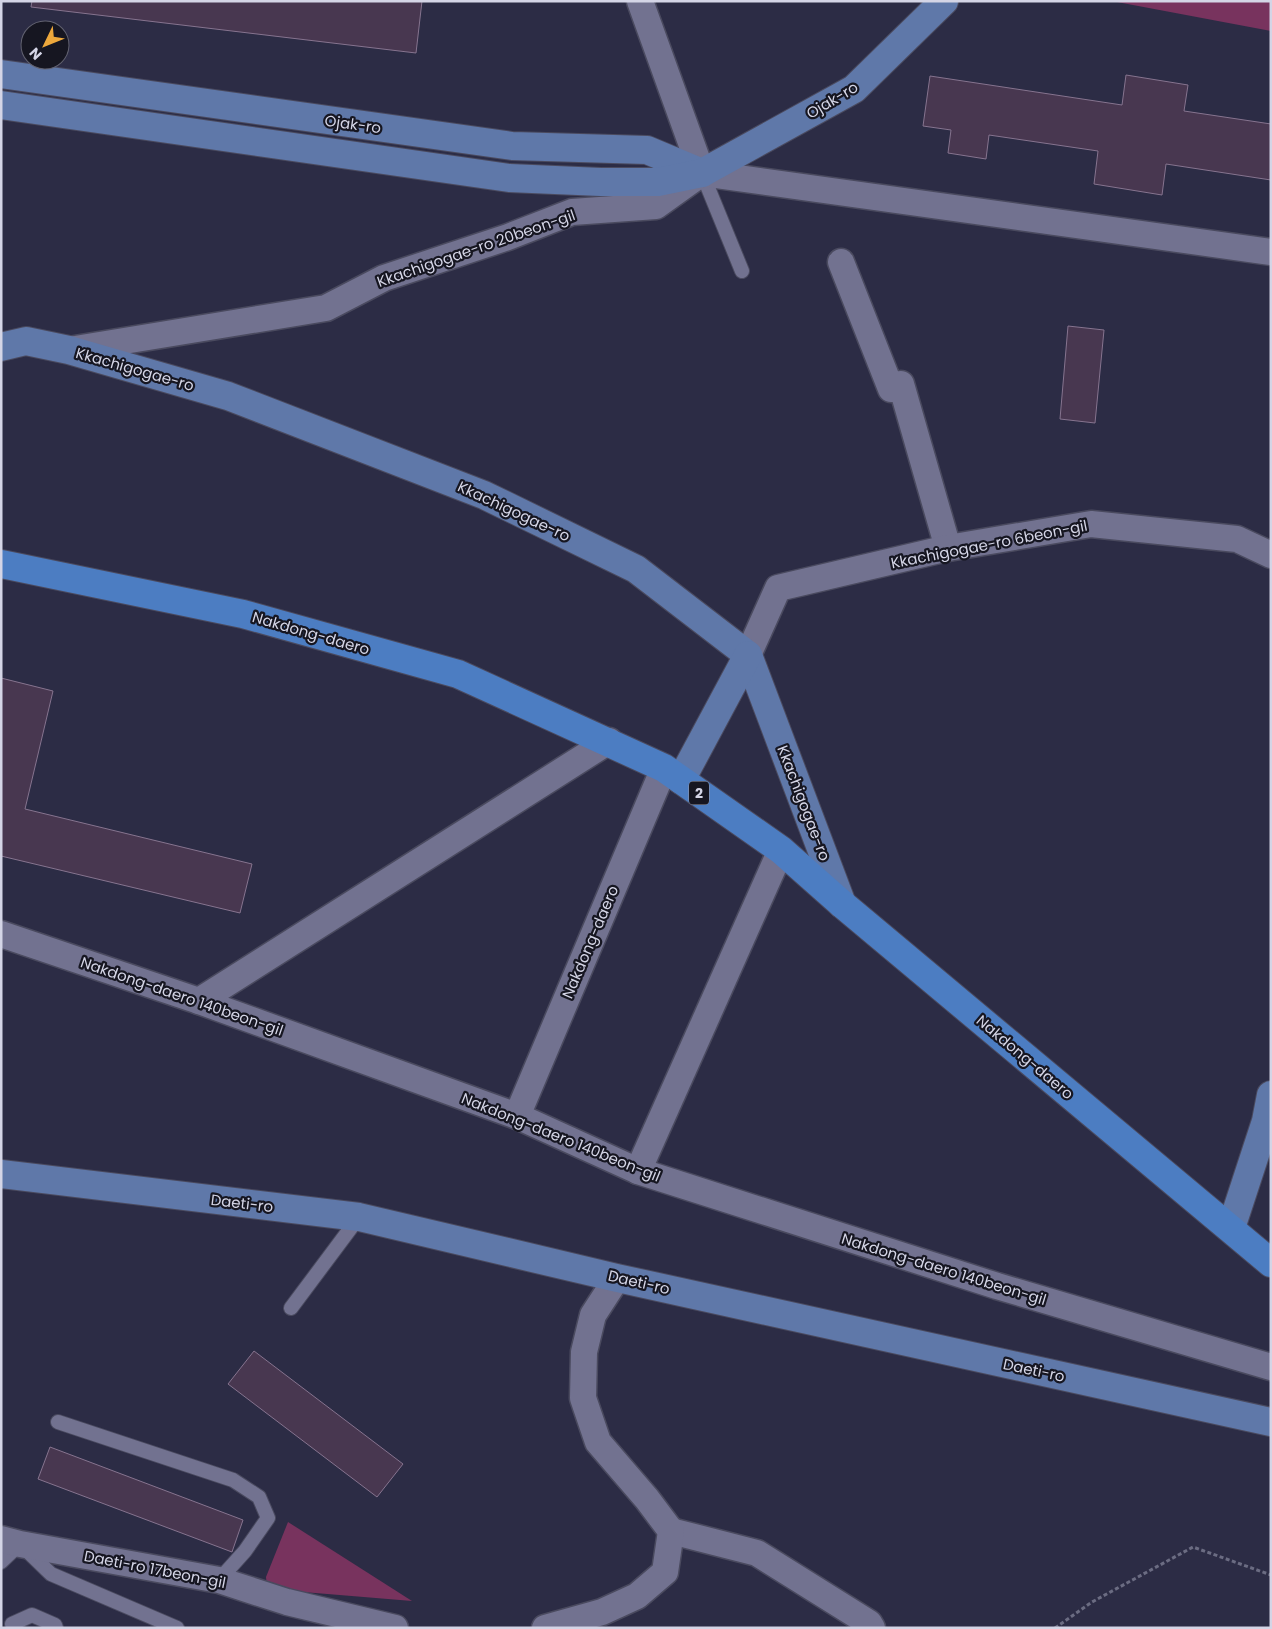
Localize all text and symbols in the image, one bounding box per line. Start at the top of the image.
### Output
north arrow [20,20,70,70]
text: N [25,43,46,65]
street label: Ojak-ro [802,76,862,124]
street label: Ojak-ro [323,110,383,138]
street label: Kkachigogae-ro 20beon-gil [374,204,578,292]
street label: Kkachigogae-ro [73,342,197,396]
street label: Kkachigogae-ro [454,476,574,546]
street label: Kkachigogae-ro 6beon-gil [889,515,1089,573]
street label: Nakdong-daero [250,606,372,660]
street label: Kkachigogae-ro [772,742,836,864]
road number: 2 [689,781,709,804]
street label: Nakdong-daero [557,882,623,1002]
street label: Nakdong-daero 140beon-gil [78,951,286,1041]
street label: Nakdong-daero [972,1010,1078,1104]
street label: Nakdong-daero 140beon-gil [458,1087,664,1187]
street label: Daeti-ro [210,1189,274,1217]
street label: Nakdong-daero 140beon-gil [839,1228,1049,1310]
street label: Daeti-ro [606,1265,672,1299]
street label: Daeti-ro [1001,1353,1067,1387]
street label: Daeti-ro 17beon-gil [82,1545,228,1593]

